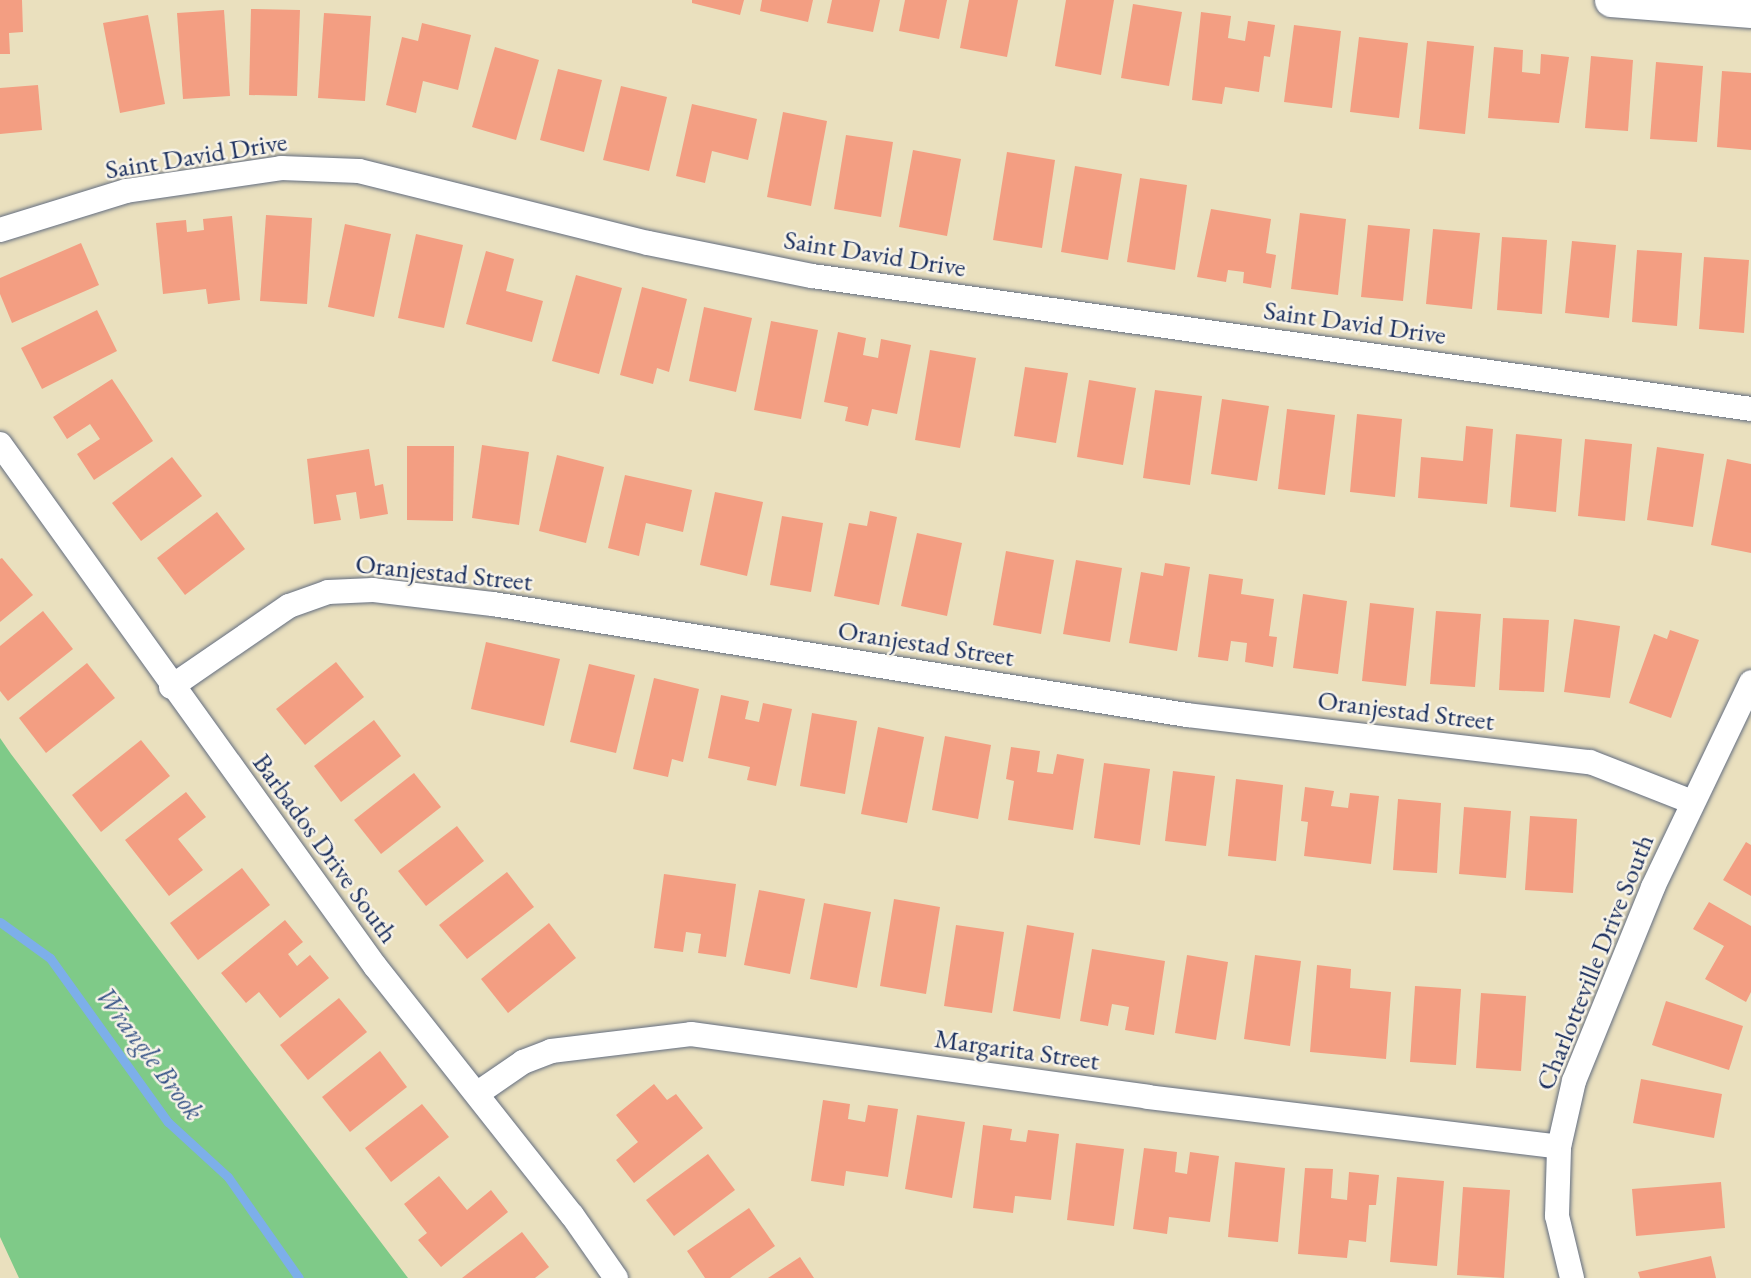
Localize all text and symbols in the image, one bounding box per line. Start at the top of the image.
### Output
street label: Saint David Drive [103,125,289,185]
street label: Saint David Drive [782,223,968,283]
street label: Saint David Drive [1262,293,1448,351]
street label: Oranjestad Street [354,547,534,597]
street label: Oranjestad Street [836,613,1016,673]
street label: Oranjestad Street [1316,683,1496,737]
street label: Barbados Drive South [246,747,406,949]
street label: Charlotteville Drive South [1528,829,1660,1095]
water label: Wrangle Brook [89,979,211,1127]
street label: Margarita Street [933,1021,1101,1077]

